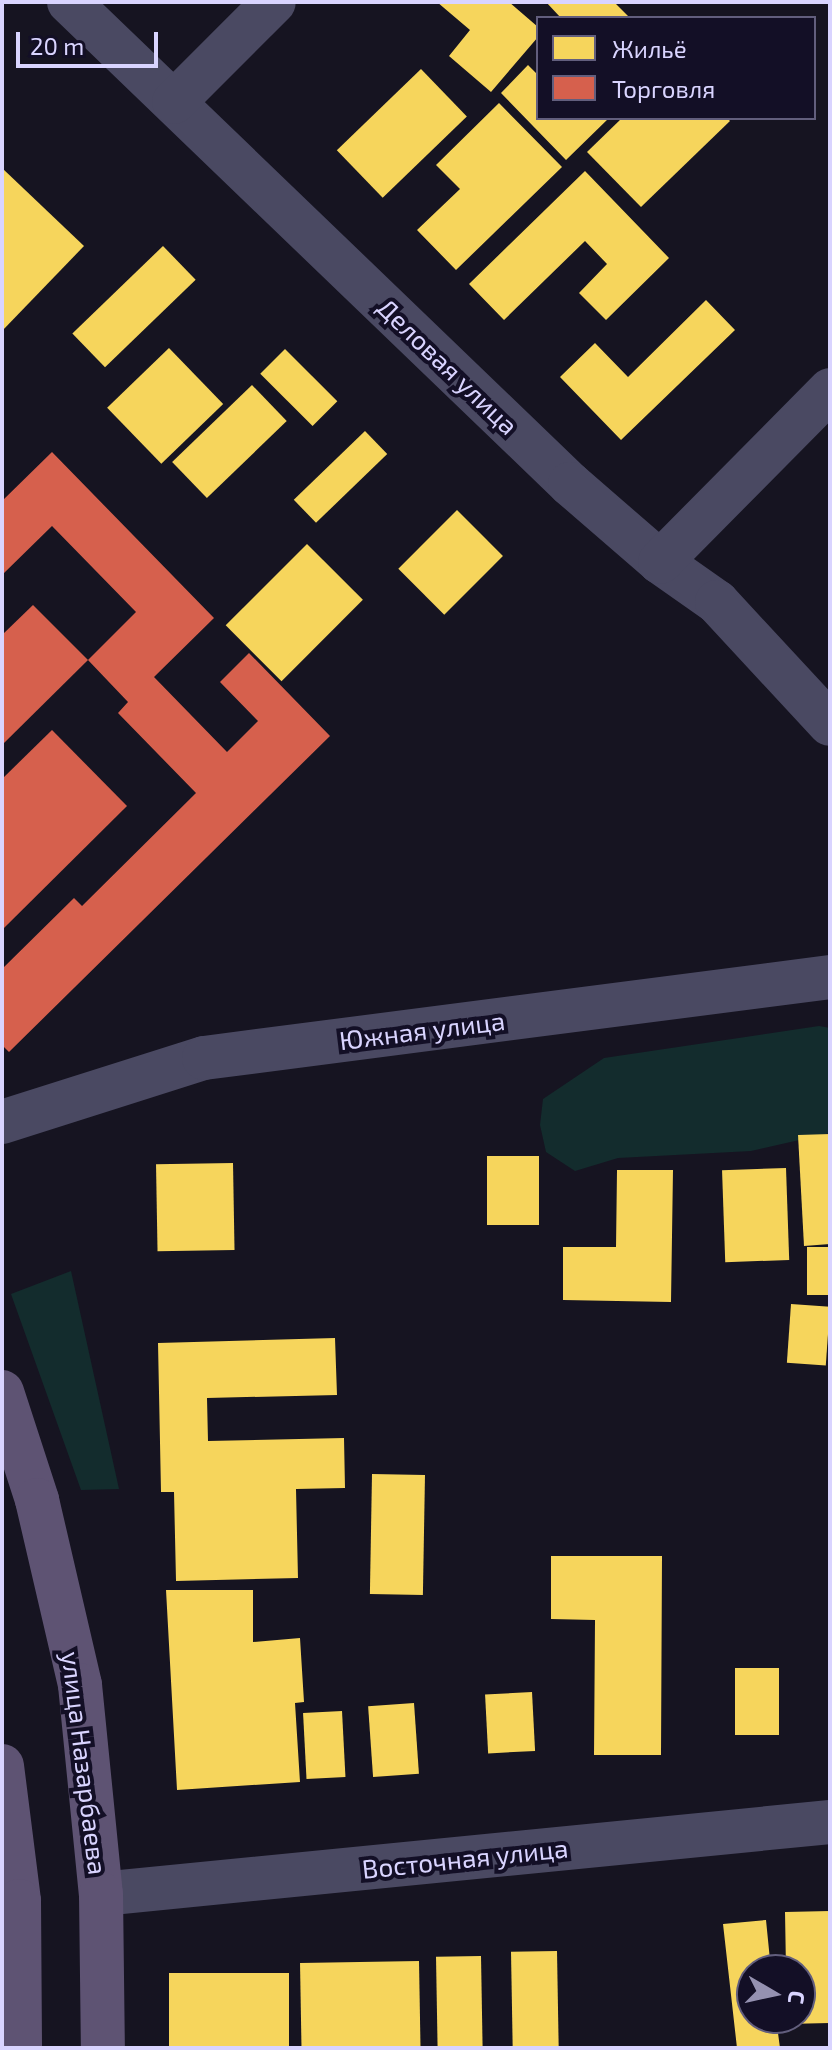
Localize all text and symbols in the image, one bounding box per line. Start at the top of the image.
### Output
scale bar [20,16,162,66]
legend [536,16,816,120]
text: 20 m [30,31,84,60]
text: Жильё [612,34,687,63]
text: Торговля [612,74,715,103]
street label: Деловая улица [371,291,525,441]
street label: Южная улица [337,1004,507,1056]
street label: улица Назарбаева [56,1650,114,1876]
street label: Восточная улица [360,1832,570,1884]
north arrow [736,1954,816,2034]
text: С [784,1989,812,2006]

